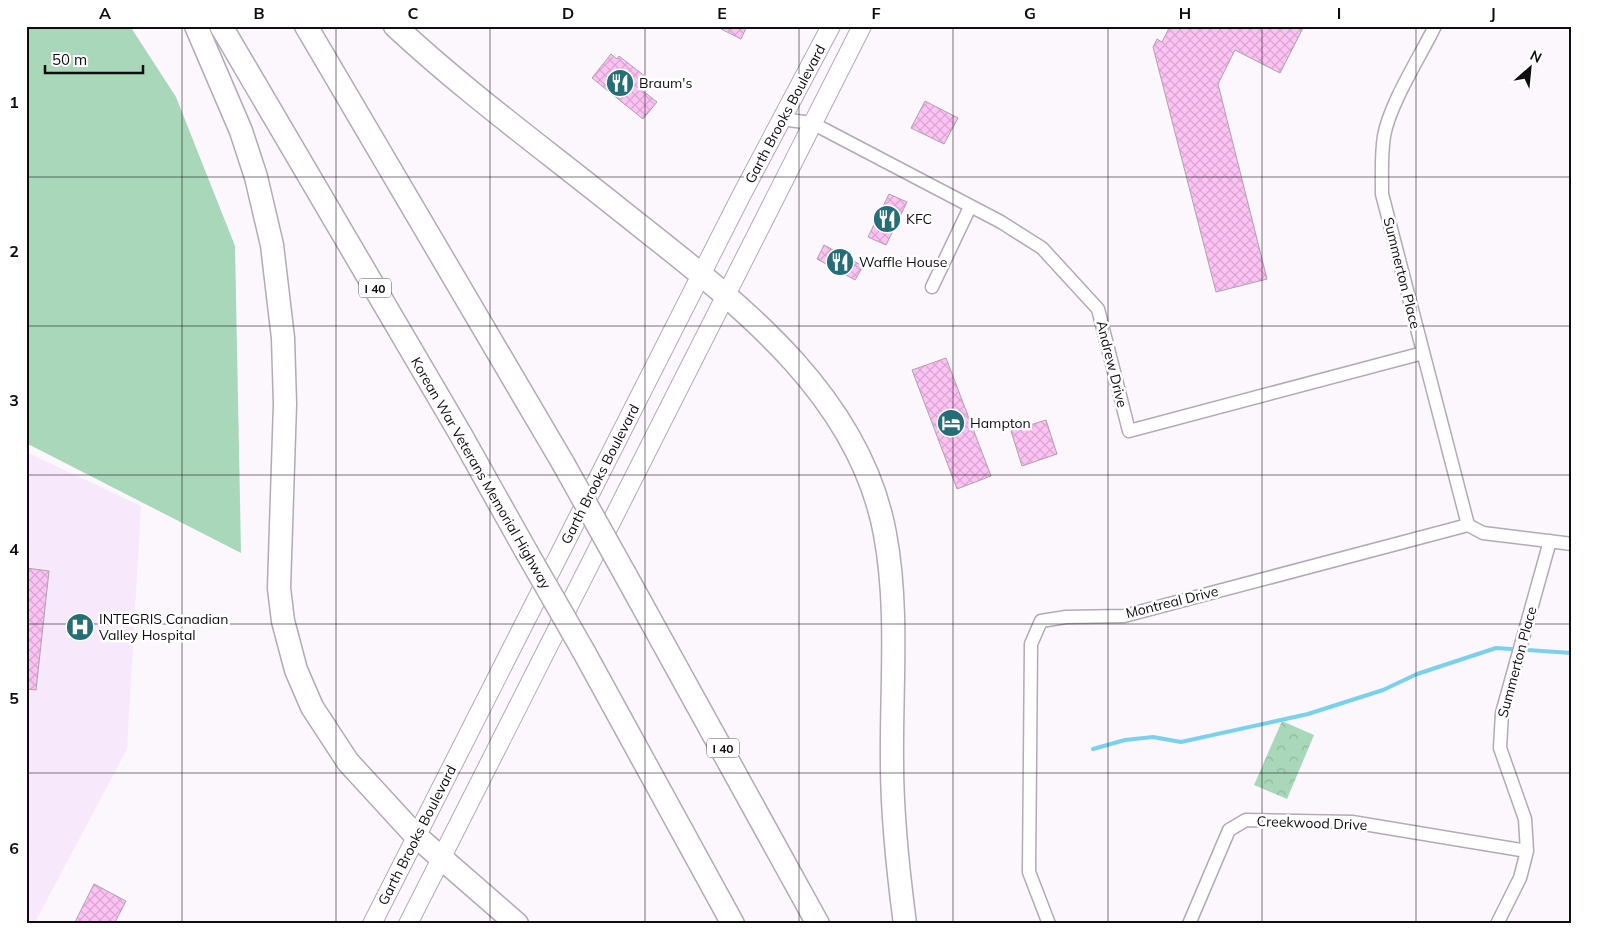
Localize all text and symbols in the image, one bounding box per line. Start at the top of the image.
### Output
text: A [99,3,111,23]
text: B [253,3,265,23]
text: C [408,3,419,23]
text: D [562,3,574,23]
text: E [717,3,727,23]
text: F [871,3,881,23]
text: G [1024,3,1036,23]
text: H [1179,3,1191,23]
text: I [1337,3,1341,23]
text: J [1490,3,1496,23]
scale bar [45,42,142,74]
street label: Garth Brooks Boulevard [741,42,829,186]
north arrow [1506,42,1556,92]
text: N [1527,46,1545,67]
text: 50 m [52,50,87,69]
restaurant icon: Braum's [605,68,635,98]
place label: Braum's [639,74,692,92]
text: 1 [9,92,19,112]
restaurant icon: KFC [872,204,902,234]
place label: KFC [906,210,932,228]
street label: Summerton Place [1379,215,1425,331]
text: 2 [9,241,19,261]
restaurant icon: Waffle House [825,247,855,277]
place label: Waffle House [859,253,947,271]
road number: I 40 [359,278,391,298]
street label: Andrew Drive [1092,319,1132,409]
street label: Korean War Veterans Memorial Highway [407,354,555,593]
text: 3 [9,390,19,410]
street label: Garth Brooks Boulevard [557,401,643,547]
hotel icon: Hampton [936,408,966,438]
place label: Hampton [970,414,1031,432]
text: 4 [9,539,19,559]
street label: Montreal Drive [1124,582,1220,622]
street label: Summerton Place [1494,604,1540,720]
place label: INTEGRIS Canadian Valley Hospital [99,610,228,644]
hospital icon: INTEGRIS Canadian Valley Hospital [65,612,95,642]
text: 5 [9,688,19,708]
road number: I 40 [707,738,739,758]
street label: Garth Brooks Boulevard [374,762,460,908]
street label: Creekwood Drive [1256,812,1368,834]
text: 6 [9,838,19,858]

